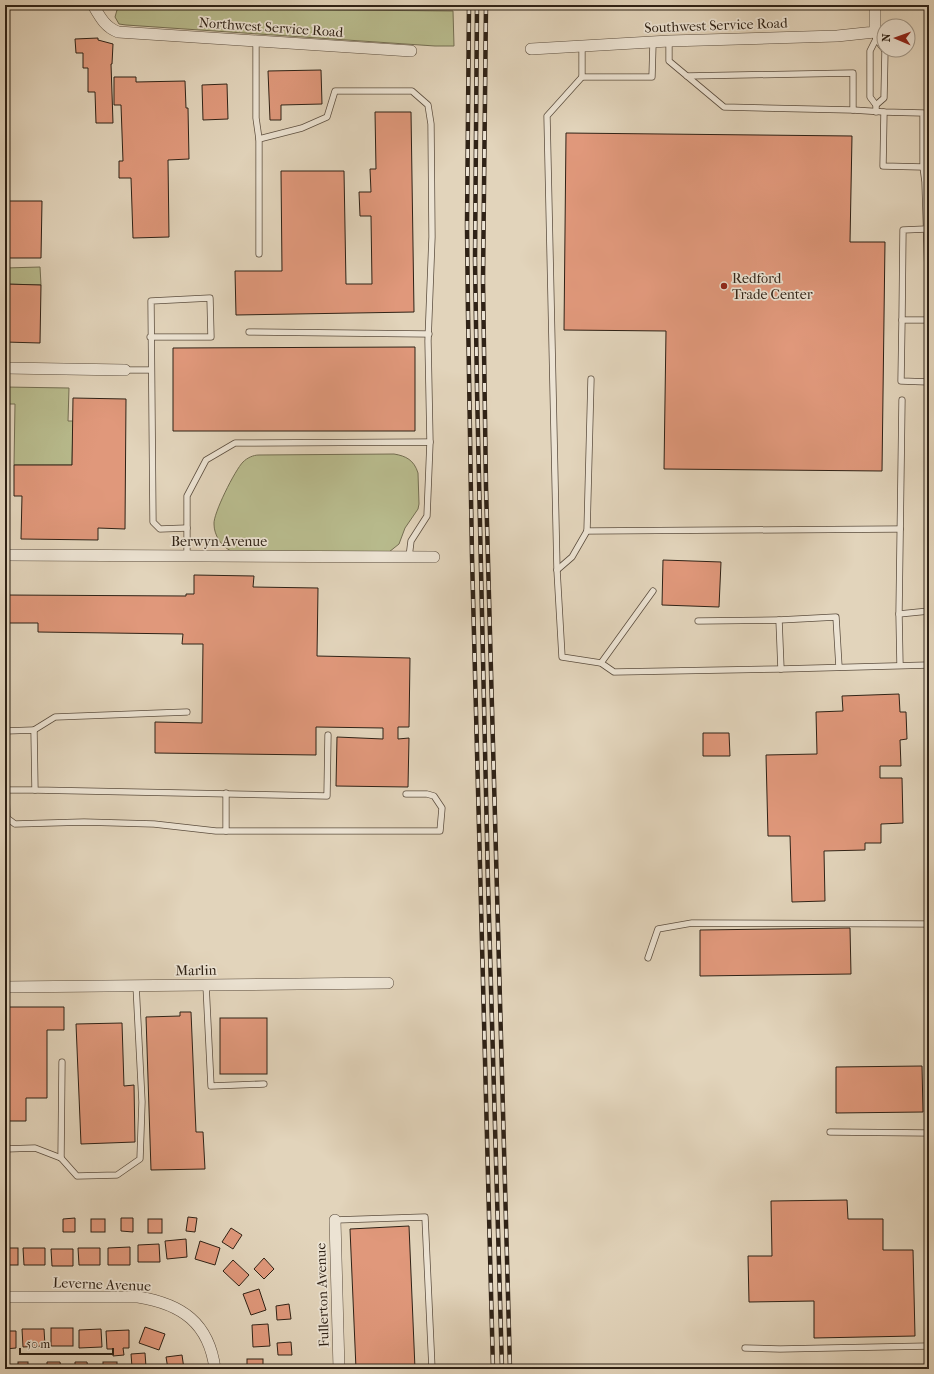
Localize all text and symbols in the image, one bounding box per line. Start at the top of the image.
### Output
street label: Northwest Service Road [198,14,344,41]
street label: Southwest Service Road [644,14,788,36]
north arrow [876,18,916,58]
text: N [880,33,893,42]
place label: Redford Trade Center [732,270,813,303]
marker: Redford Trade Center [719,281,729,291]
street label: Berwyn Avenue [171,533,267,550]
street label: Marlin [175,962,217,979]
street label: Fullerton Avenue [312,1242,333,1347]
street label: Leverne Avenue [53,1274,151,1295]
scale bar [20,1330,113,1356]
text: 50 m [26,1337,50,1351]

